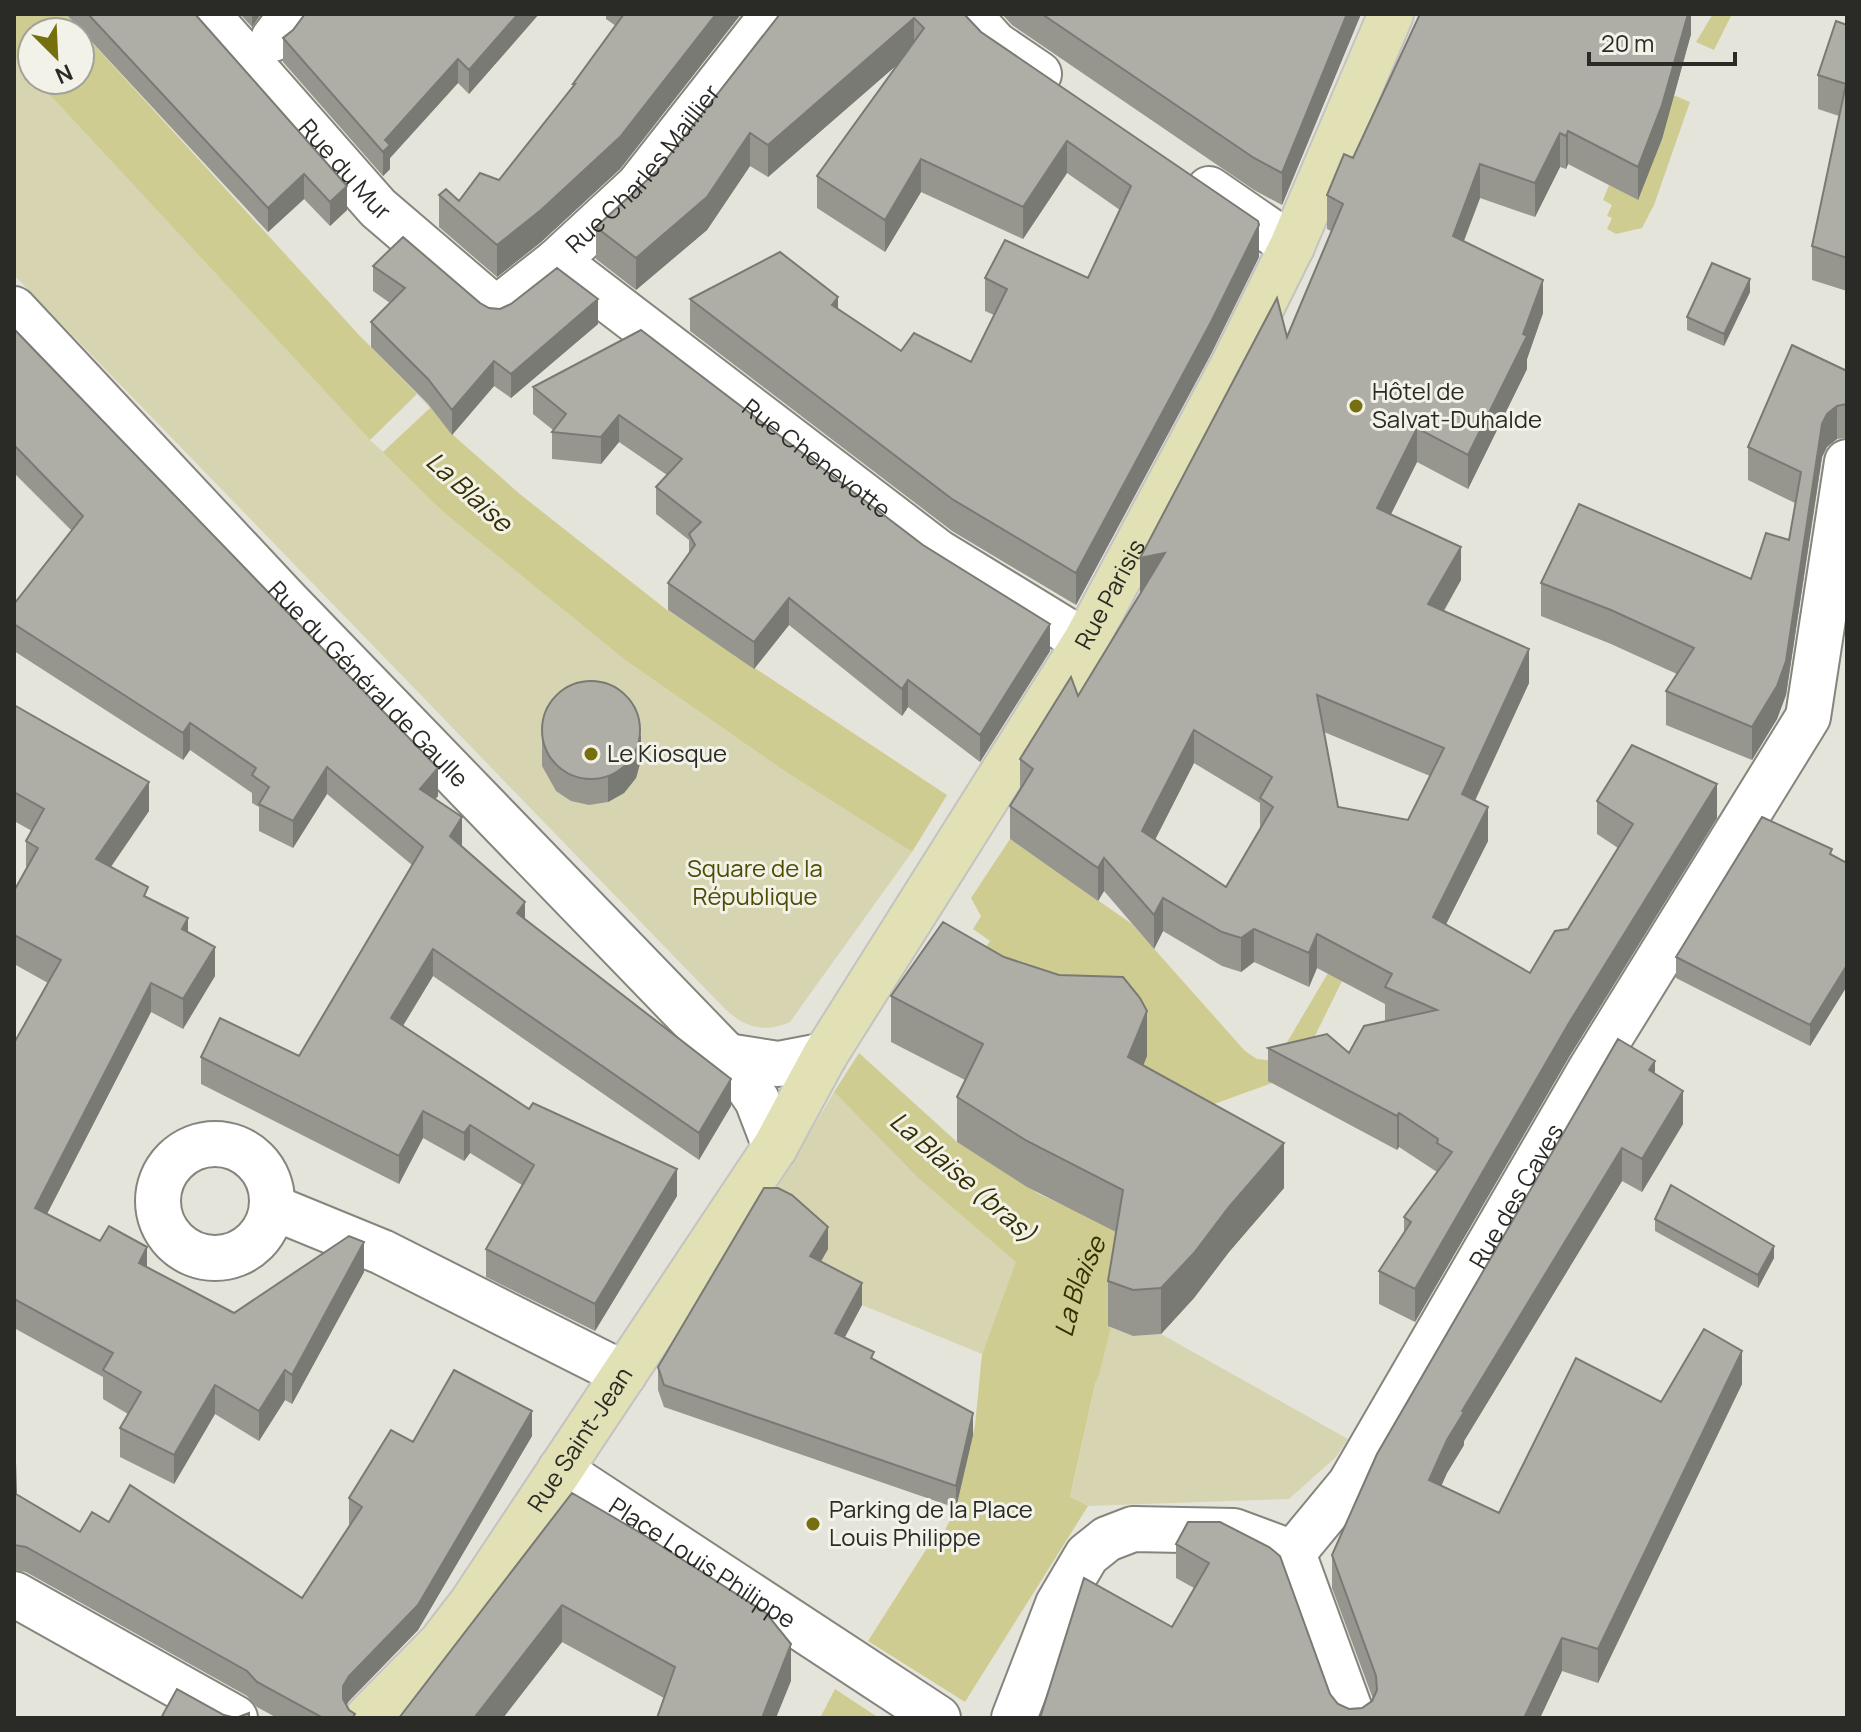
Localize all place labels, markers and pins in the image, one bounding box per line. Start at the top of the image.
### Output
place label: Hôtel de Salvat-Duhalde [1372,374,1542,435]
marker: Hôtel de Salvat-Duhalde [1347,397,1365,415]
place label: Le Kiosque [607,736,727,769]
marker: Le Kiosque [582,745,600,763]
place label: Parking de la Place Louis Philippe [829,1492,1033,1553]
marker: Parking de la Place Louis Philippe [804,1515,822,1533]

